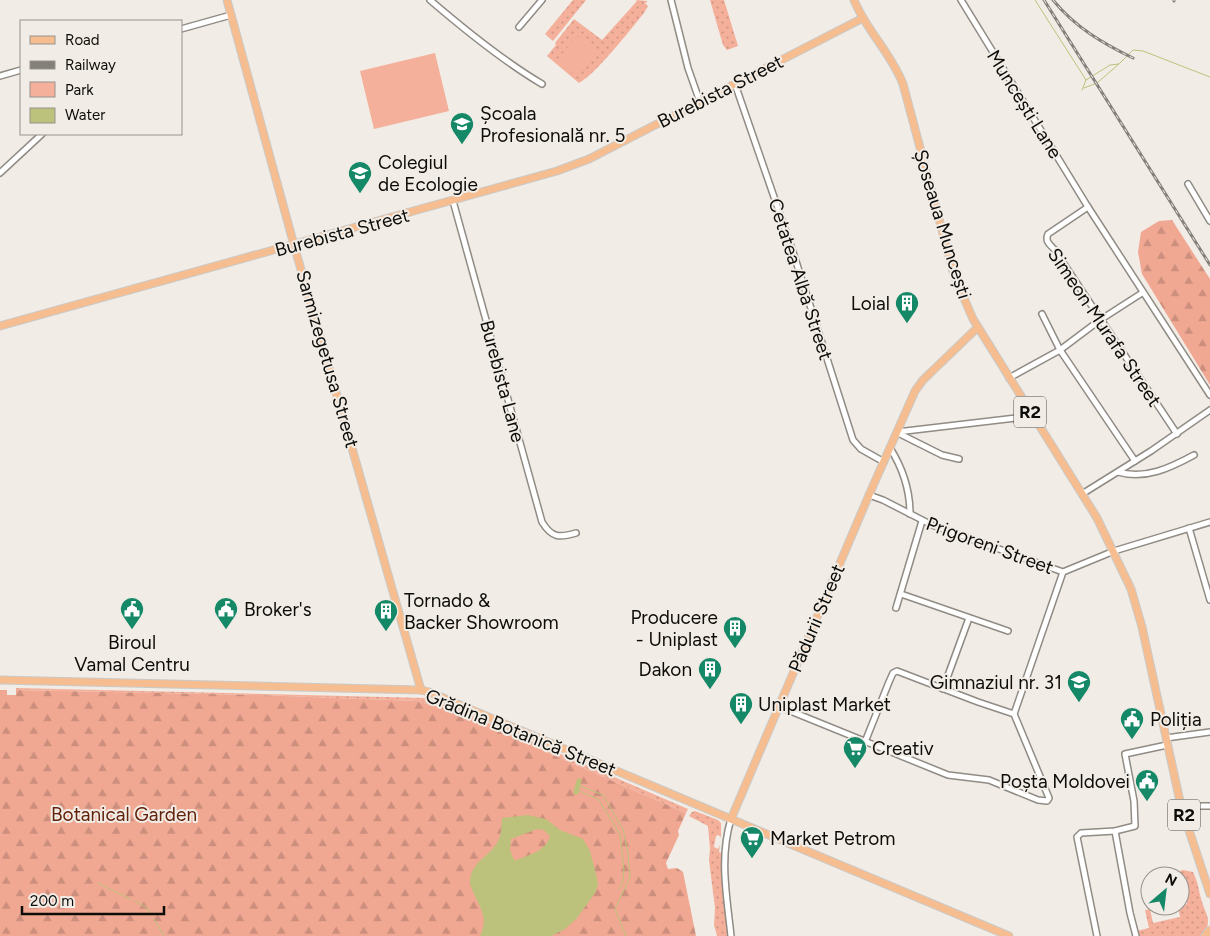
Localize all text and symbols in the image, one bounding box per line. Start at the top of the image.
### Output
legend [20,20,182,135]
text: Road [65,31,100,49]
street label: Muncești Lane [982,46,1067,163]
street label: Burebista Street [653,50,787,133]
text: Railway [65,56,116,74]
text: Park [65,81,94,99]
place label: Școala Profesională nr. 5 [480,102,625,147]
text: Water [65,106,105,124]
school or university icon: Școala Profesională nr. 5 [449,111,475,145]
street label: Șoseaua Muncești [909,147,976,302]
place label: Colegiul de Ecologie [378,151,478,196]
school or university icon: Colegiul de Ecologie [347,160,373,194]
street label: Cetatea Albă Street [764,195,838,363]
street label: Burebista Street [272,204,412,261]
street label: Simeon Murafa Street [1043,244,1166,411]
street label: Sarmizegetusa Street [291,268,364,451]
building icon: Loial [894,290,920,324]
place label: Loial [851,292,890,315]
street label: Burebista Lane [475,318,530,445]
road number: R2 [1014,397,1046,428]
street label: Prigoreni Street [923,512,1057,579]
street label: Pădurii Street [783,561,850,676]
place label: Tornado & Backer Showroom [404,589,559,634]
public building icon: Biroul Vamal Centru [119,596,145,630]
public building icon: Broker's [213,596,239,630]
place label: Broker's [244,598,312,621]
building icon: Tornado & Backer Showroom [373,598,399,632]
place label: Producere - Uniplast [630,606,718,651]
building icon: Producere - Uniplast [722,615,748,649]
place label: Biroul Vamal Centru [74,631,190,676]
building icon: Dakon [697,656,723,690]
place label: Dakon [639,658,692,681]
school or university icon: Gimnaziul nr. 31 [1066,669,1092,703]
place label: Gimnaziul nr. 31 [930,671,1062,694]
street label: Grădina Botanică Street [422,684,619,781]
building icon: Uniplast Market [728,691,754,725]
place label: Uniplast Market [758,693,891,716]
public building icon: Poliția [1119,706,1145,740]
place label: Poliția [1150,708,1202,731]
supermarket icon: Creativ [842,735,868,769]
place label: Creativ [872,737,934,760]
public building icon: Poșta Moldovei [1134,768,1160,802]
place label: Poșta Moldovei [1000,770,1130,793]
road number: R2 [1168,800,1200,830]
park label: Botanical Garden [51,803,197,826]
supermarket icon: Market Petrom [739,825,765,859]
place label: Market Petrom [770,827,895,850]
north arrow [1140,866,1190,916]
text: N [1162,870,1180,890]
scale bar [22,884,165,916]
text: 200 m [30,892,74,910]

